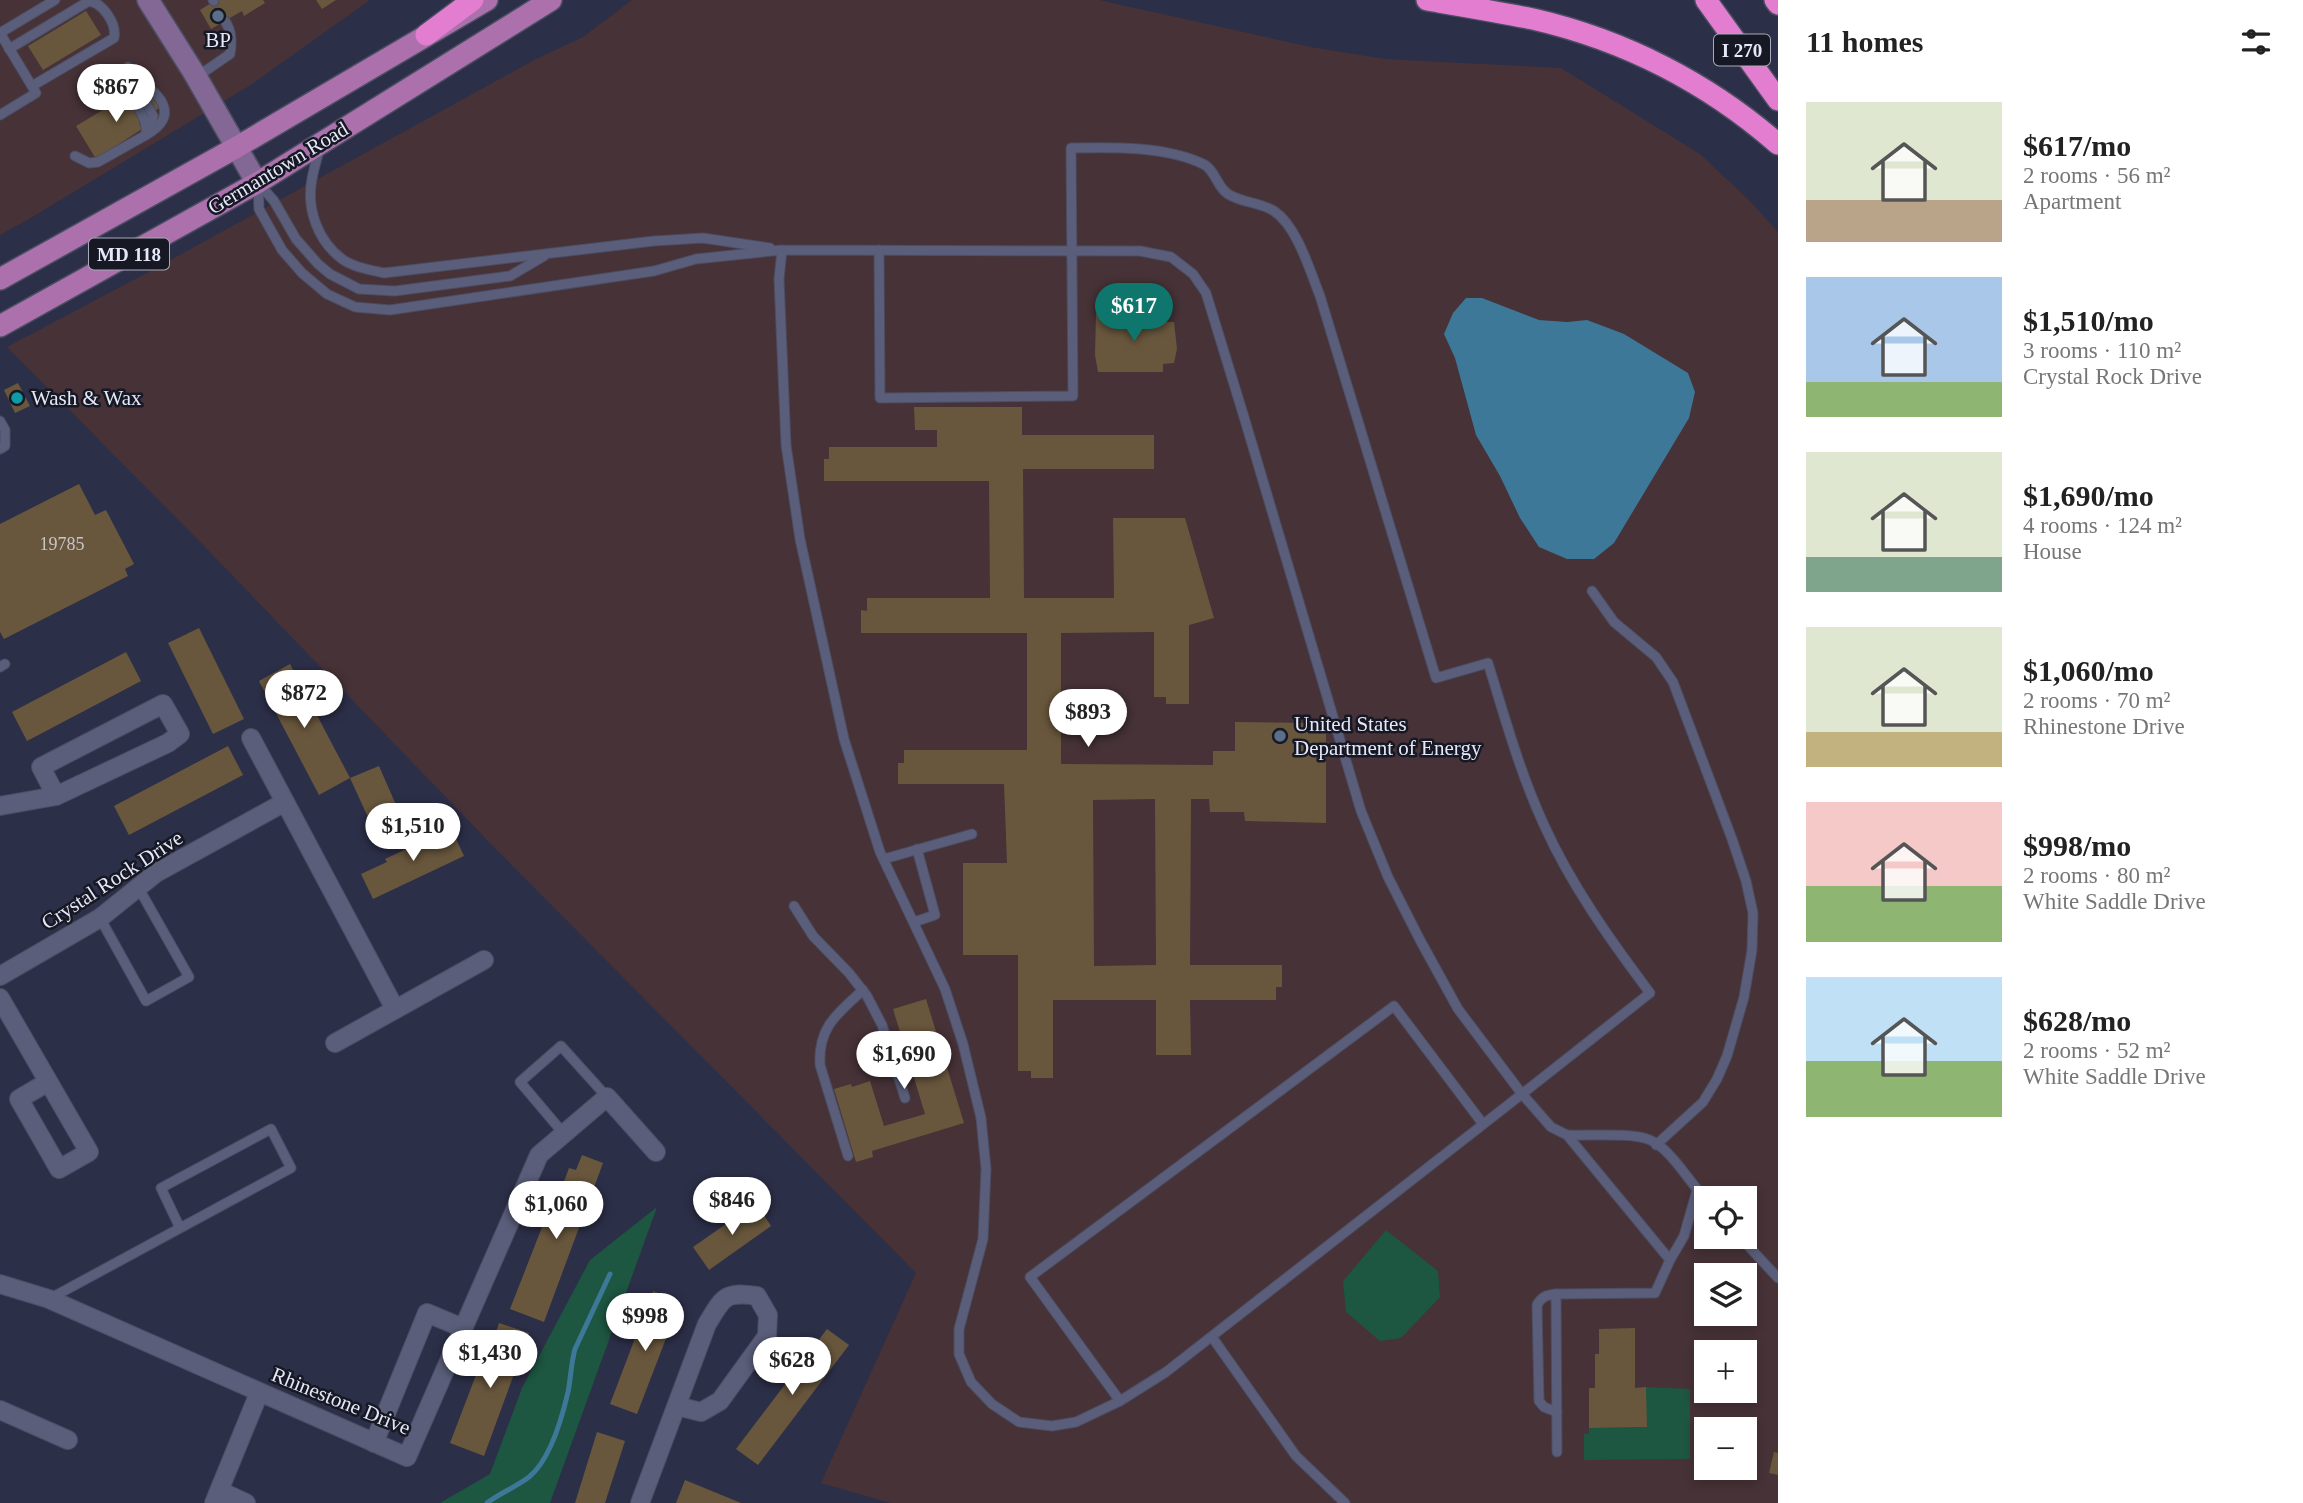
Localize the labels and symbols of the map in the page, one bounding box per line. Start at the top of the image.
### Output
marker: BP [210,8,226,24]
place label: BP [205,28,231,52]
road number: I 270 [1714,34,1770,66]
pin: $867 [75,64,157,124]
street label: Germantown Road [204,116,353,219]
road number: MD 118 [89,238,169,270]
pin: $617 [1093,284,1175,343]
place label: Wash & Wax [31,386,142,410]
marker: Wash & Wax [9,390,25,406]
house number: 19785 [40,534,85,554]
pin: $872 [263,670,345,730]
pin: $893 [1047,690,1129,749]
place label: United States Department of Energy [1294,712,1482,760]
marker: United States Department of Energy [1272,728,1288,744]
pin: $1,510 [356,804,470,863]
street label: Crystal Rock Drive [37,825,187,935]
pin: $1,690 [847,1032,961,1091]
pin: $846 [691,1178,773,1237]
pin: $1,060 [499,1182,613,1241]
pin: $998 [604,1294,686,1353]
pin: $1,430 [433,1330,547,1390]
pin: $628 [751,1338,833,1397]
street label: Rhinestone Drive [268,1362,414,1440]

